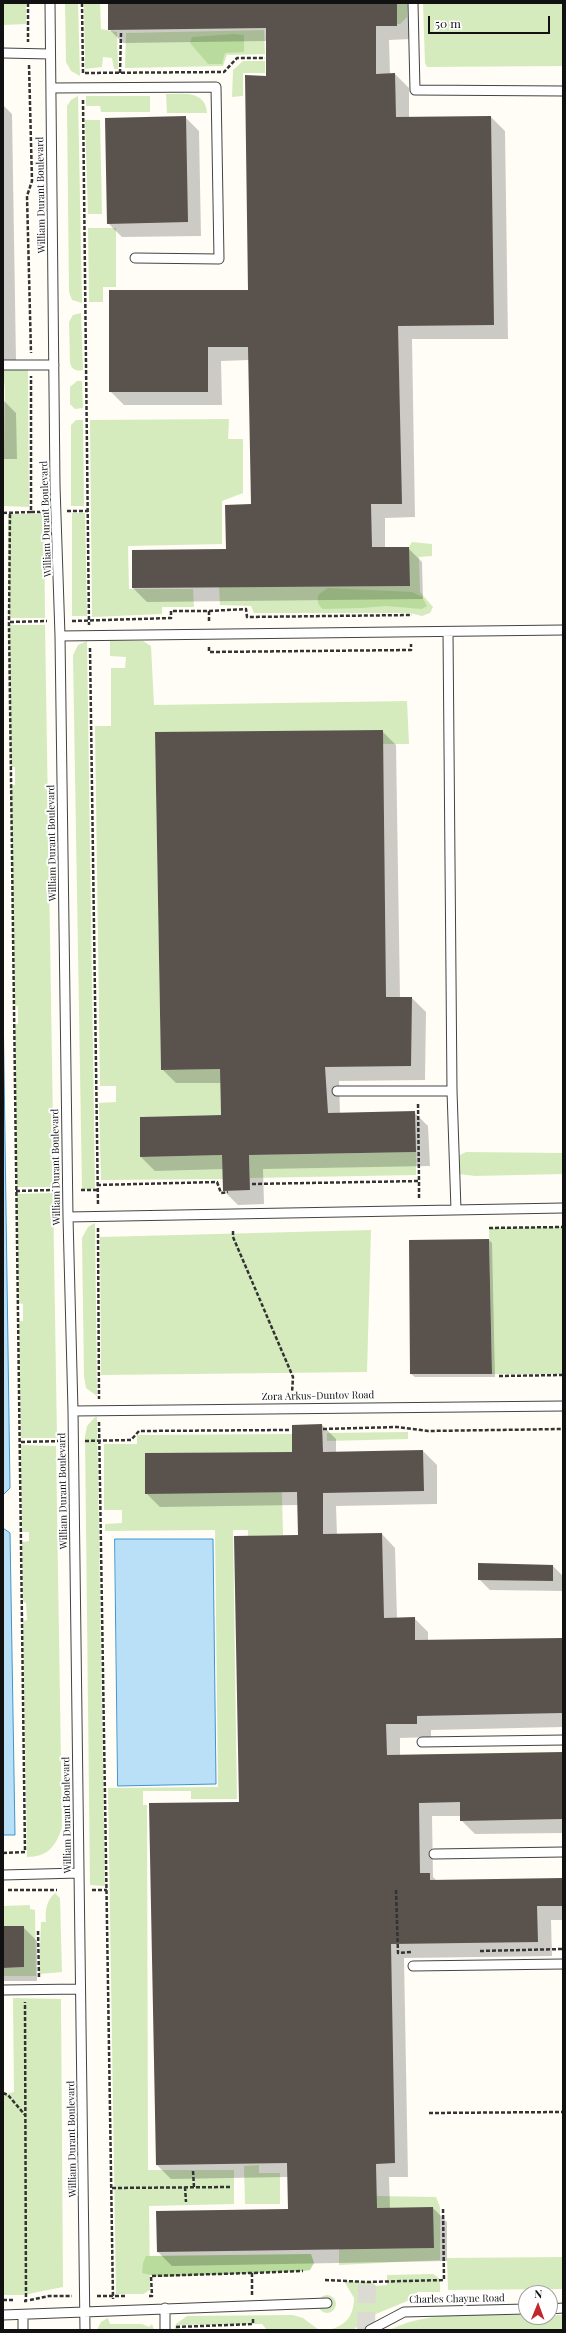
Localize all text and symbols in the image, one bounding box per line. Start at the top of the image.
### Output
scale bar [430,8,552,34]
text: 50 m [435,15,461,31]
street label: William Durant Boulevard [34,137,48,253]
street label: William Durant Boulevard [38,461,54,577]
street label: William Durant Boulevard [45,785,59,901]
street label: William Durant Boulevard [49,1109,63,1225]
street label: Zora Arkus-Duntov Road [262,1389,374,1403]
street label: William Durant Boulevard [56,1433,70,1549]
street label: William Durant Boulevard [60,1757,74,1873]
street label: William Durant Boulevard [65,2081,79,2197]
north arrow [518,2285,558,2325]
text: N [534,2286,542,2301]
street label: Charles Chayne Road [409,2292,505,2306]

